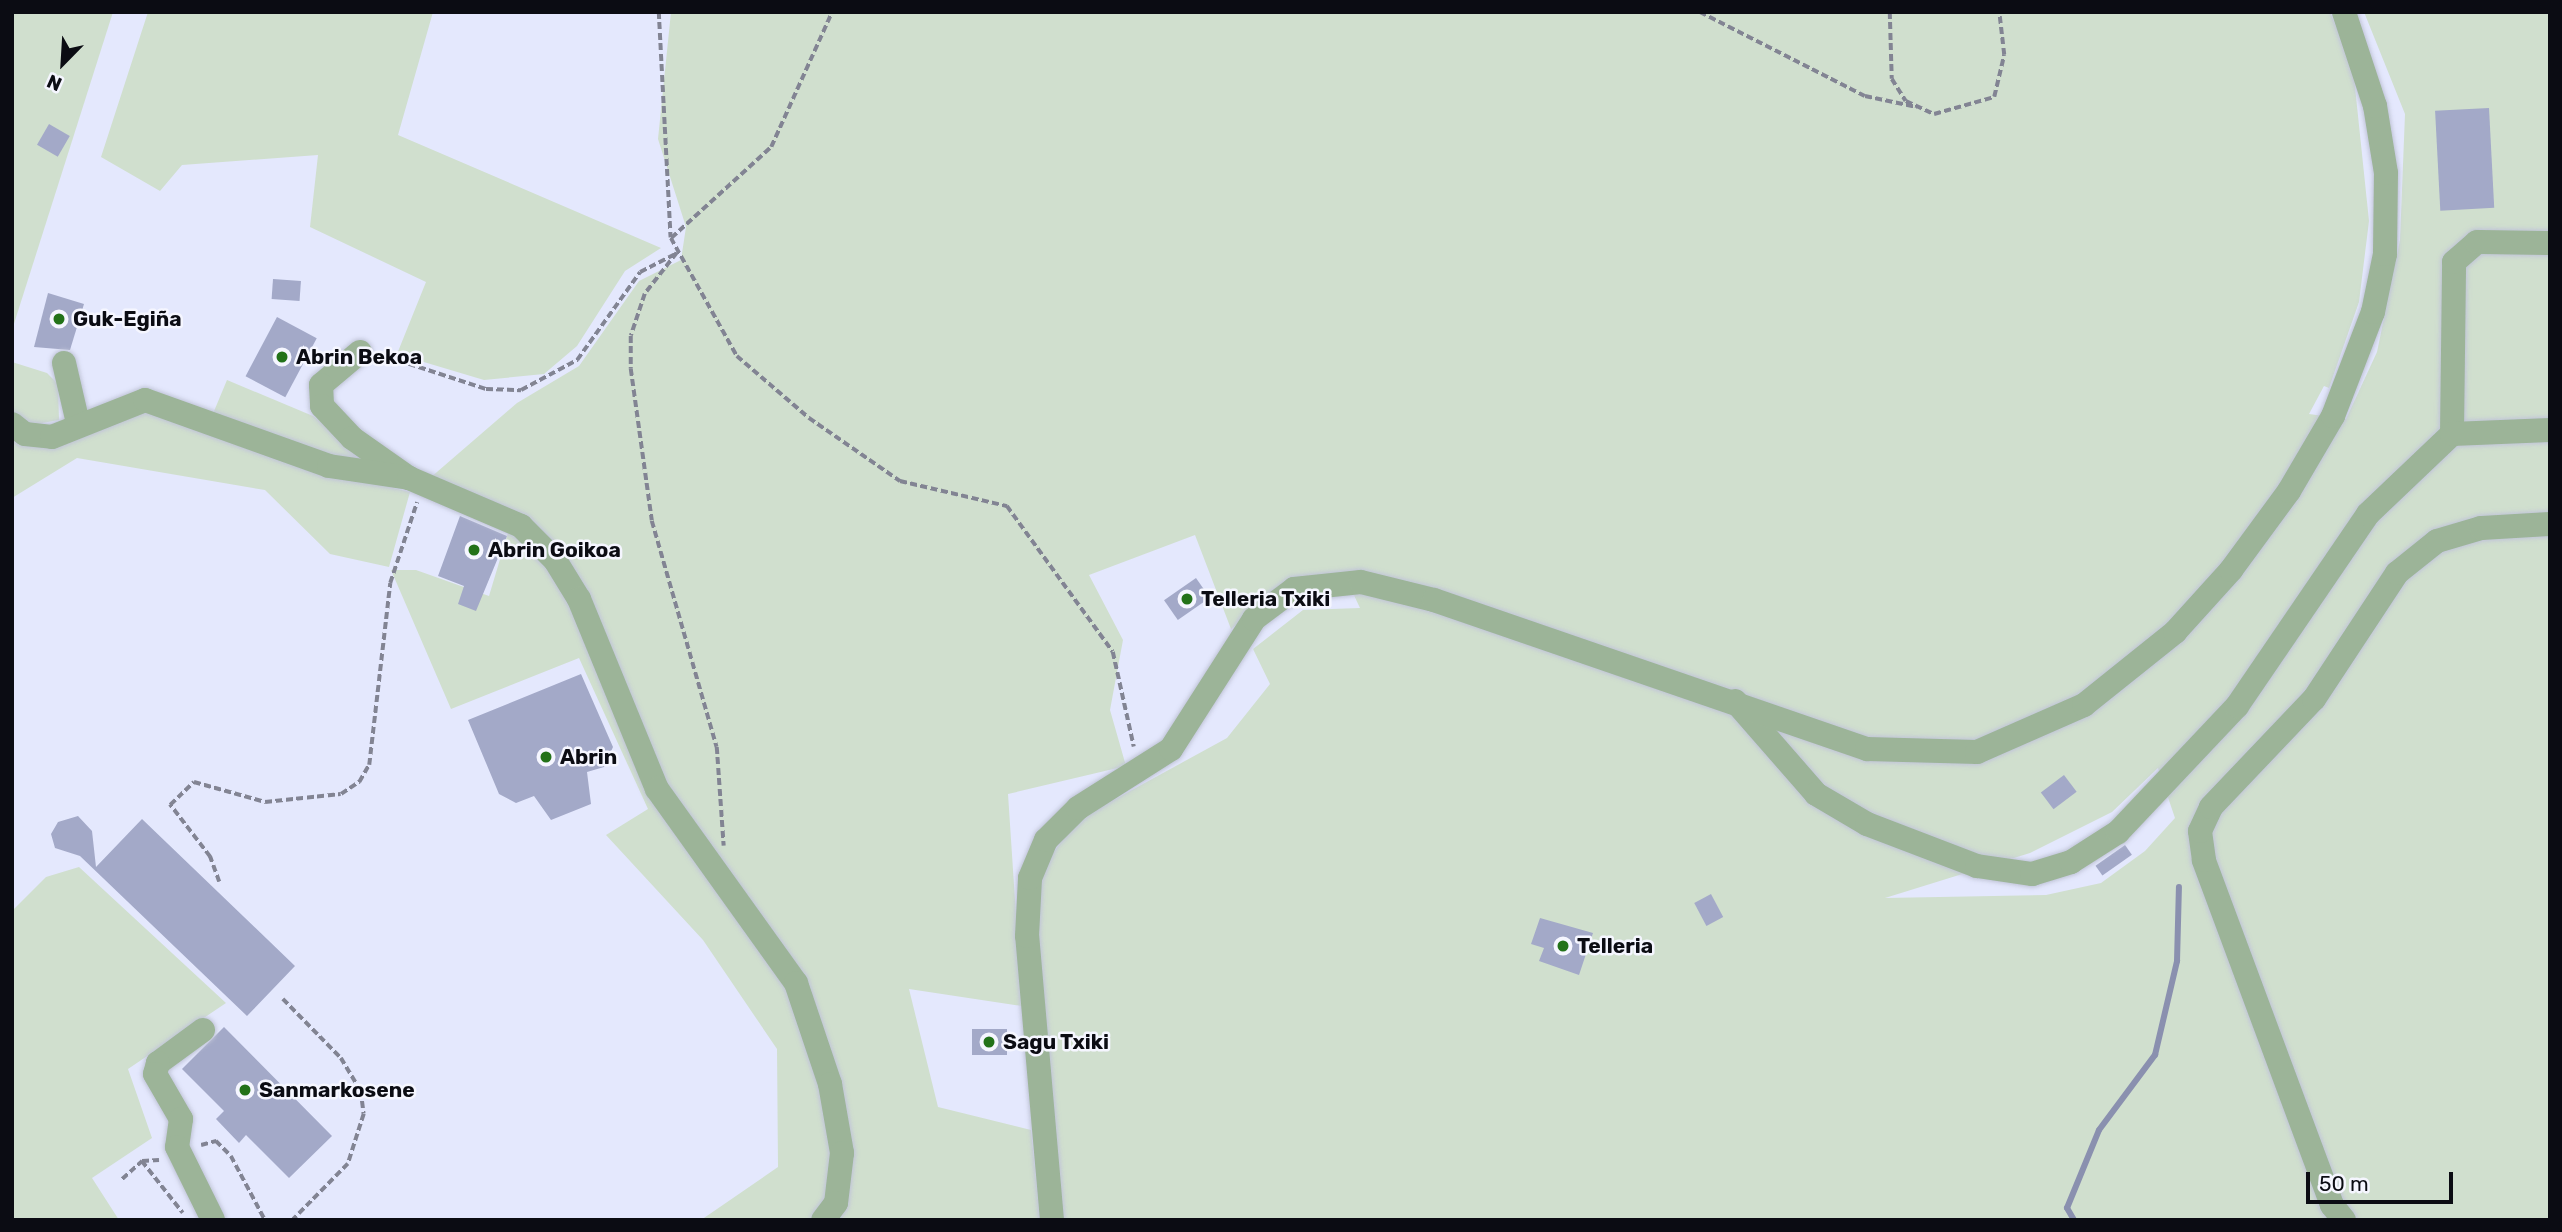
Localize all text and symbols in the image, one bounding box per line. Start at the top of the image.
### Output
north arrow [28,28,98,98]
text: N [43,69,65,96]
place label: Guk-Egiña [73,306,182,332]
marker: Guk-Egiña [51,311,67,327]
place label: Abrin Bekoa [296,344,422,370]
marker: Abrin Bekoa [274,349,290,365]
place label: Abrin Goikoa [488,537,621,563]
marker: Abrin Goikoa [466,542,482,558]
place label: Telleria Txiki [1201,586,1331,612]
marker: Telleria Txiki [1179,591,1195,607]
place label: Abrin [560,744,617,770]
marker: Abrin [538,749,554,765]
place label: Telleria [1577,933,1653,959]
marker: Telleria [1555,938,1571,954]
place label: Sagu Txiki [1003,1029,1110,1055]
marker: Sagu Txiki [981,1034,997,1050]
place label: Sanmarkosene [259,1077,415,1103]
marker: Sanmarkosene [237,1082,253,1098]
scale bar [2310,1158,2457,1202]
text: 50 m [2319,1171,2369,1196]

